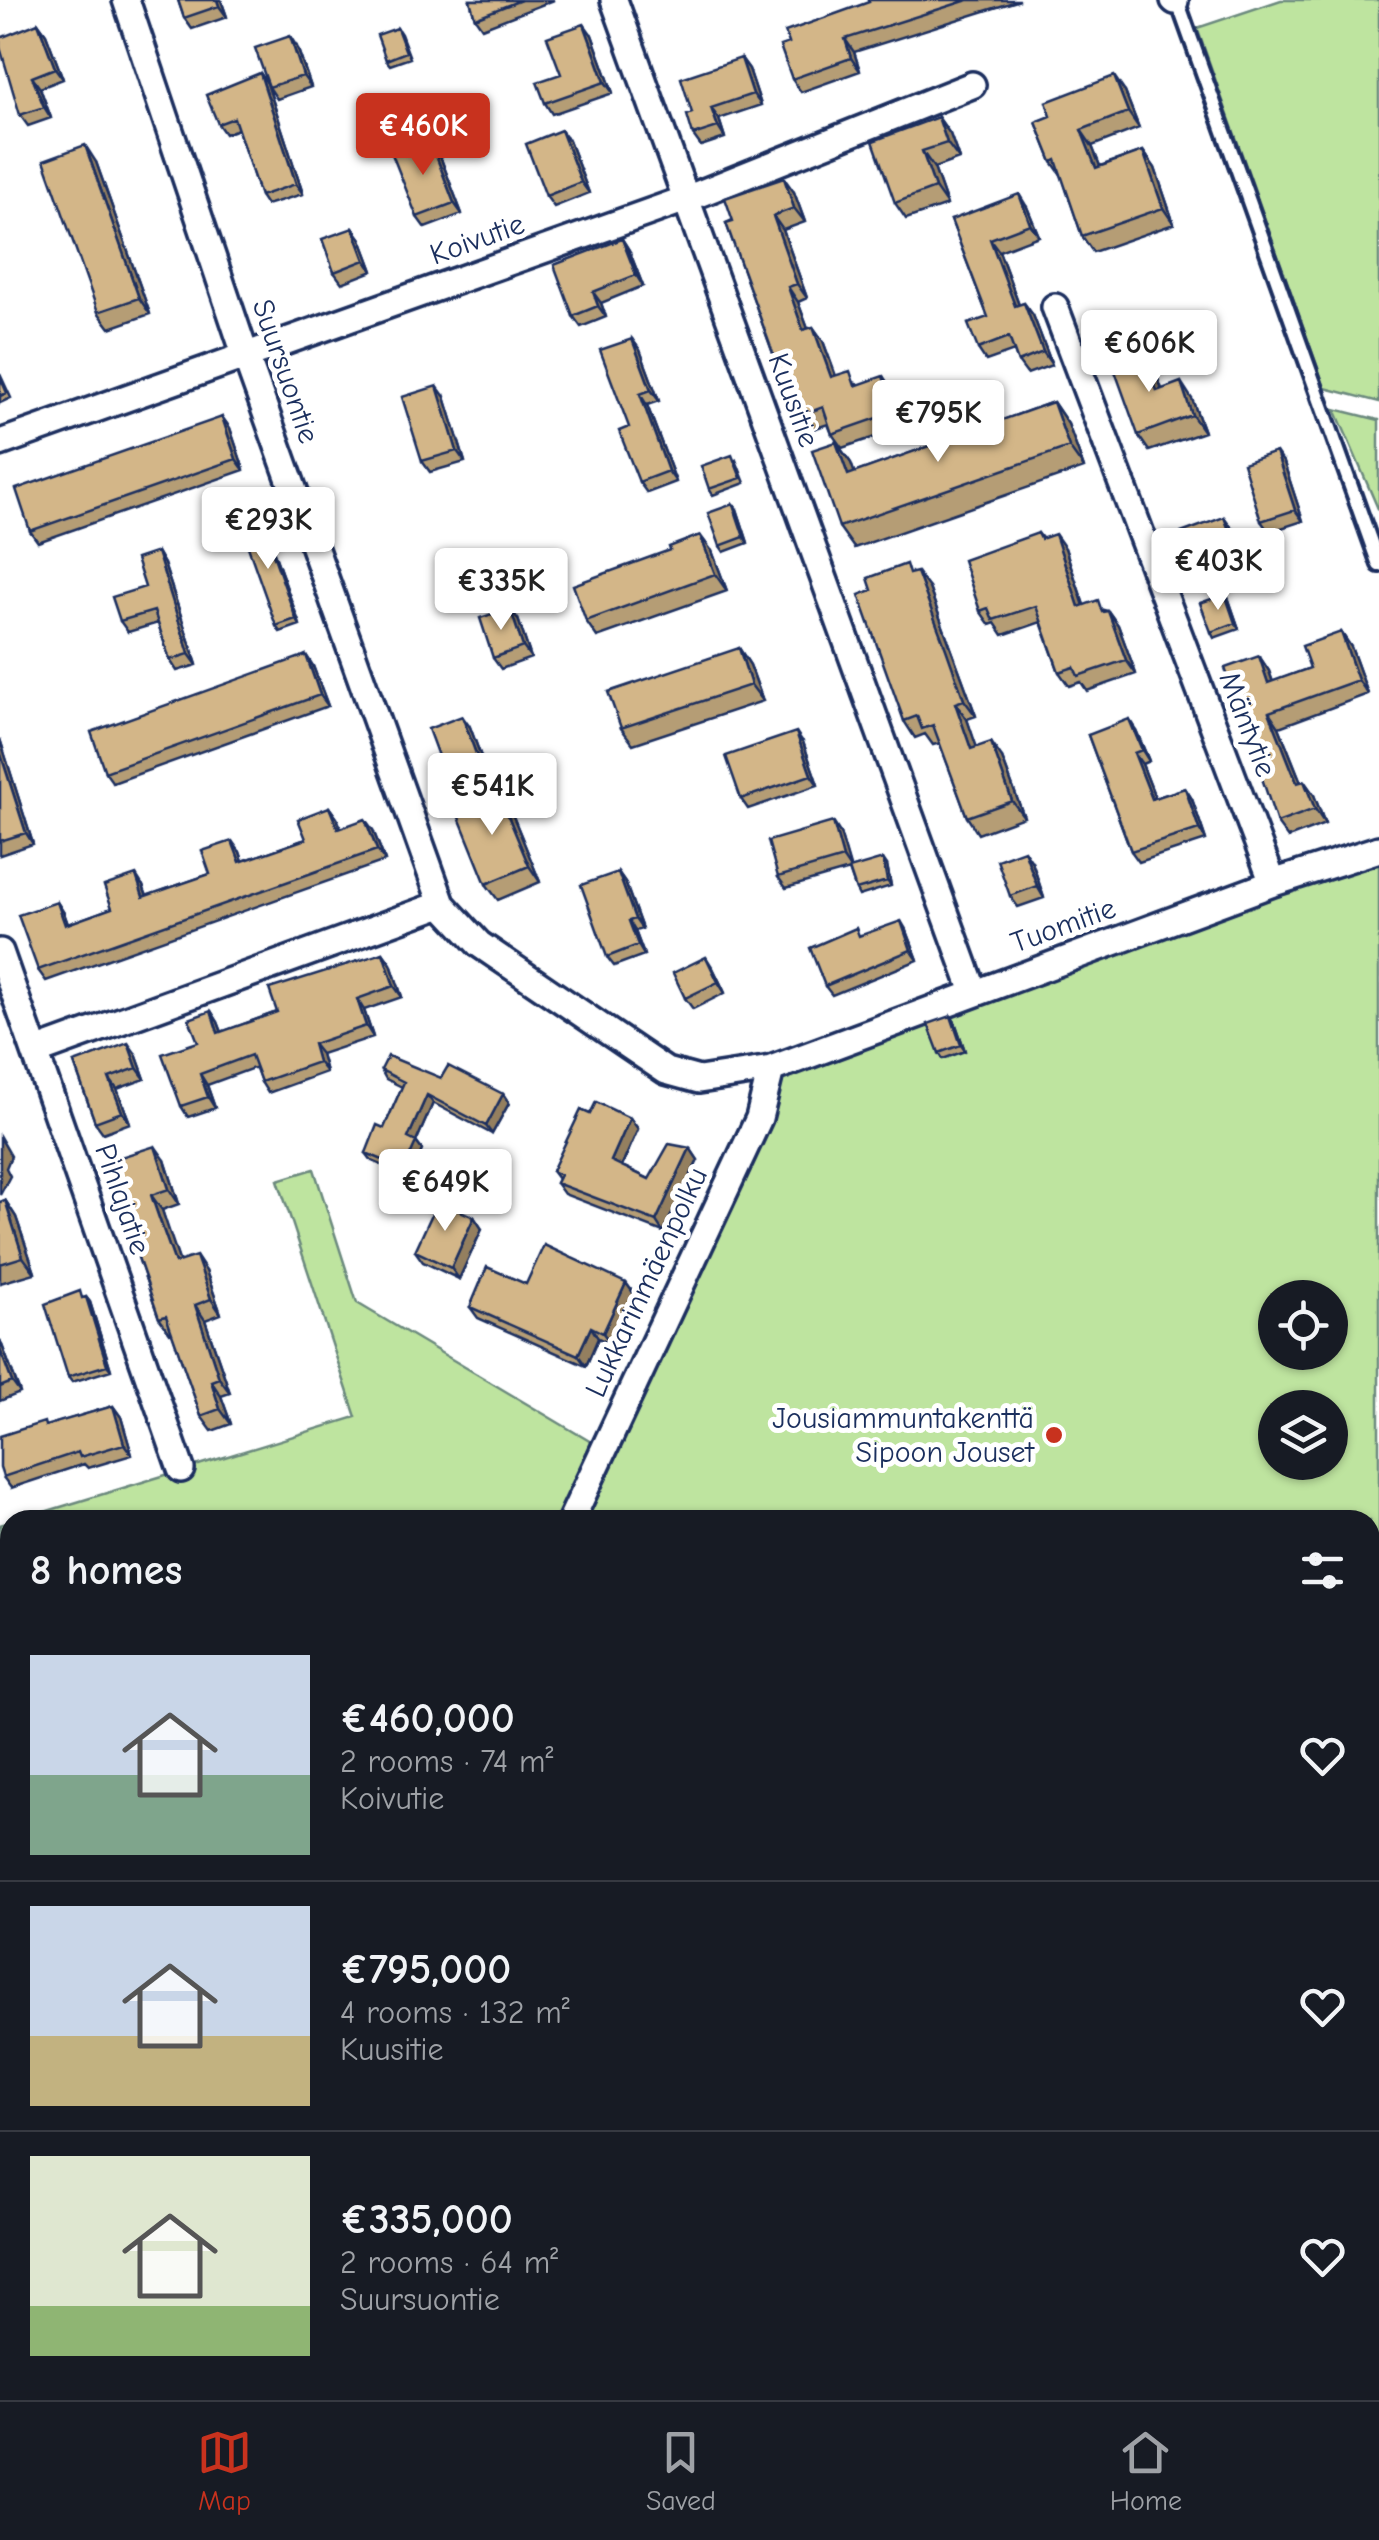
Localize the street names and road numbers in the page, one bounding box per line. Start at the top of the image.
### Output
street label: Koivutie [425,206,529,273]
street label: Suursuontie [245,295,326,448]
street label: Kuusitie [760,349,827,452]
street label: Mäntytie [1212,667,1284,782]
street label: Tuomitie [1006,890,1120,961]
street label: Pihlajatie [87,1139,158,1259]
street label: Lukkarinmäenpolku [578,1162,715,1403]

